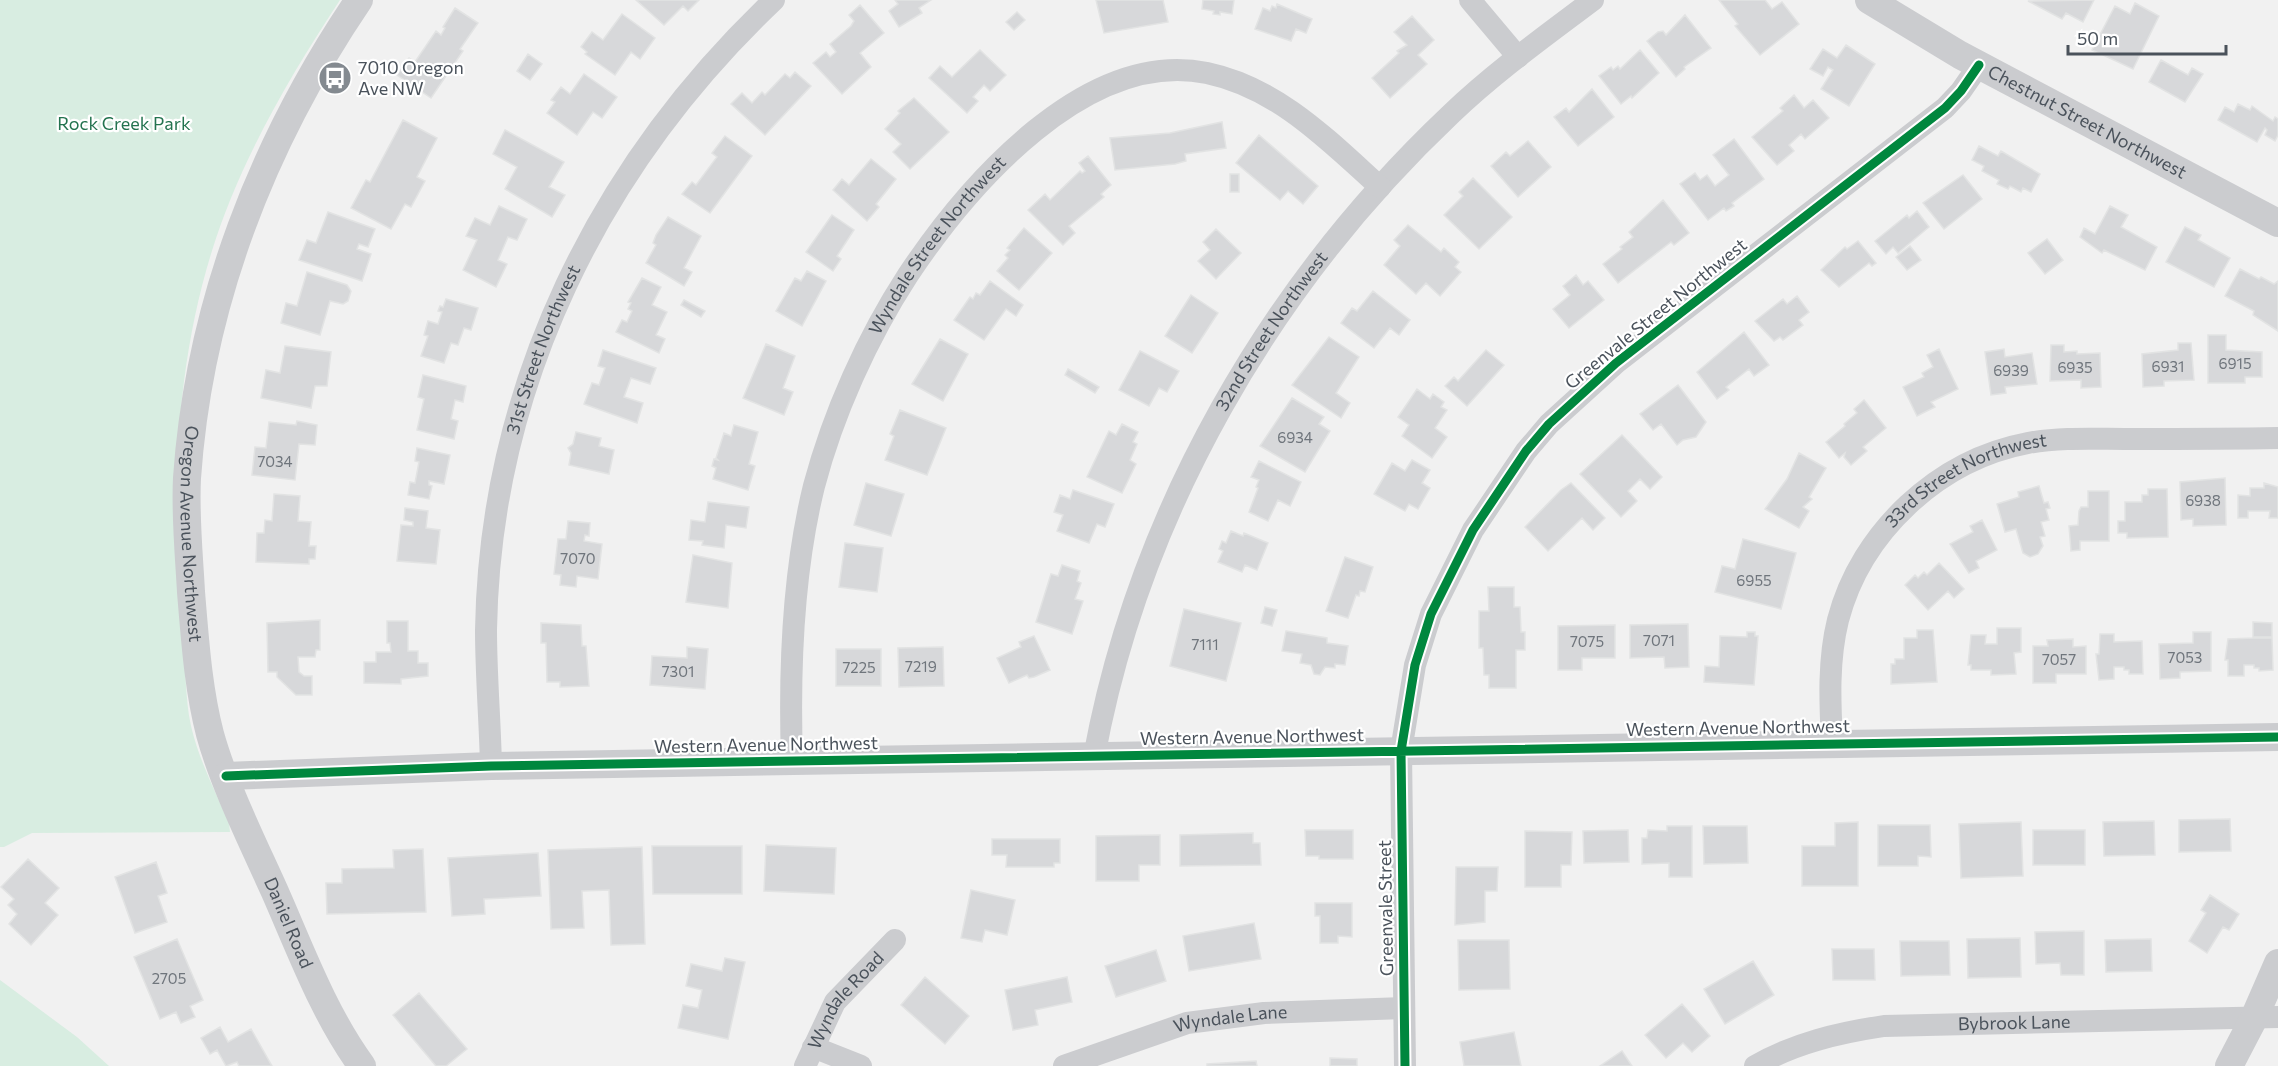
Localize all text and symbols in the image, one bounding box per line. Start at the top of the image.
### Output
scale bar [2068,18,2226,56]
text: 50 m [2077,27,2118,49]
place label: 7010 Oregon Ave NW [358,56,464,99]
bus stop icon: 7010 Oregon Ave NW [317,60,353,96]
street label: Chestnut Street Northwest [1984,60,2191,183]
park label: Rock Creek Park [57,112,191,134]
street label: Wyndale Street Northwest [863,151,1010,338]
street label: Greenvale Street Northwest [1560,233,1751,393]
street label: 32nd Street Northwest [1210,246,1332,414]
street label: 31st Street Northwest [501,261,584,437]
house number: 6915 [2218,354,2252,372]
house number: 6931 [2152,357,2184,375]
house number: 6935 [2057,358,2093,376]
house number: 6939 [1993,361,2029,379]
street label: Oregon Avenue Northwest [176,425,207,643]
house number: 6934 [1277,428,1313,446]
street label: 33rd Street Northwest [1880,428,2048,532]
house number: 7034 [257,452,293,470]
house number: 6938 [2185,491,2221,509]
house number: 7070 [560,549,596,567]
house number: 6955 [1736,571,1772,589]
house number: 7071 [1643,631,1675,649]
house number: 7075 [1570,632,1604,650]
house number: 7111 [1191,635,1219,653]
house number: 7053 [2168,648,2202,666]
house number: 7057 [2042,650,2076,668]
house number: 7219 [905,657,937,675]
house number: 7225 [842,658,876,676]
house number: 7301 [662,662,694,680]
street label: Western Avenue Northwest [1626,714,1850,740]
street label: Western Avenue Northwest [1140,723,1364,749]
street label: Western Avenue Northwest [654,731,878,757]
street label: Greenvale Street [1373,840,1397,976]
street label: Daniel Road [260,873,318,971]
street label: Wyndale Road [802,946,888,1053]
house number: 2705 [152,969,186,987]
street label: Wyndale Lane [1170,1000,1288,1037]
street label: Bybrook Lane [1957,1010,2071,1034]

